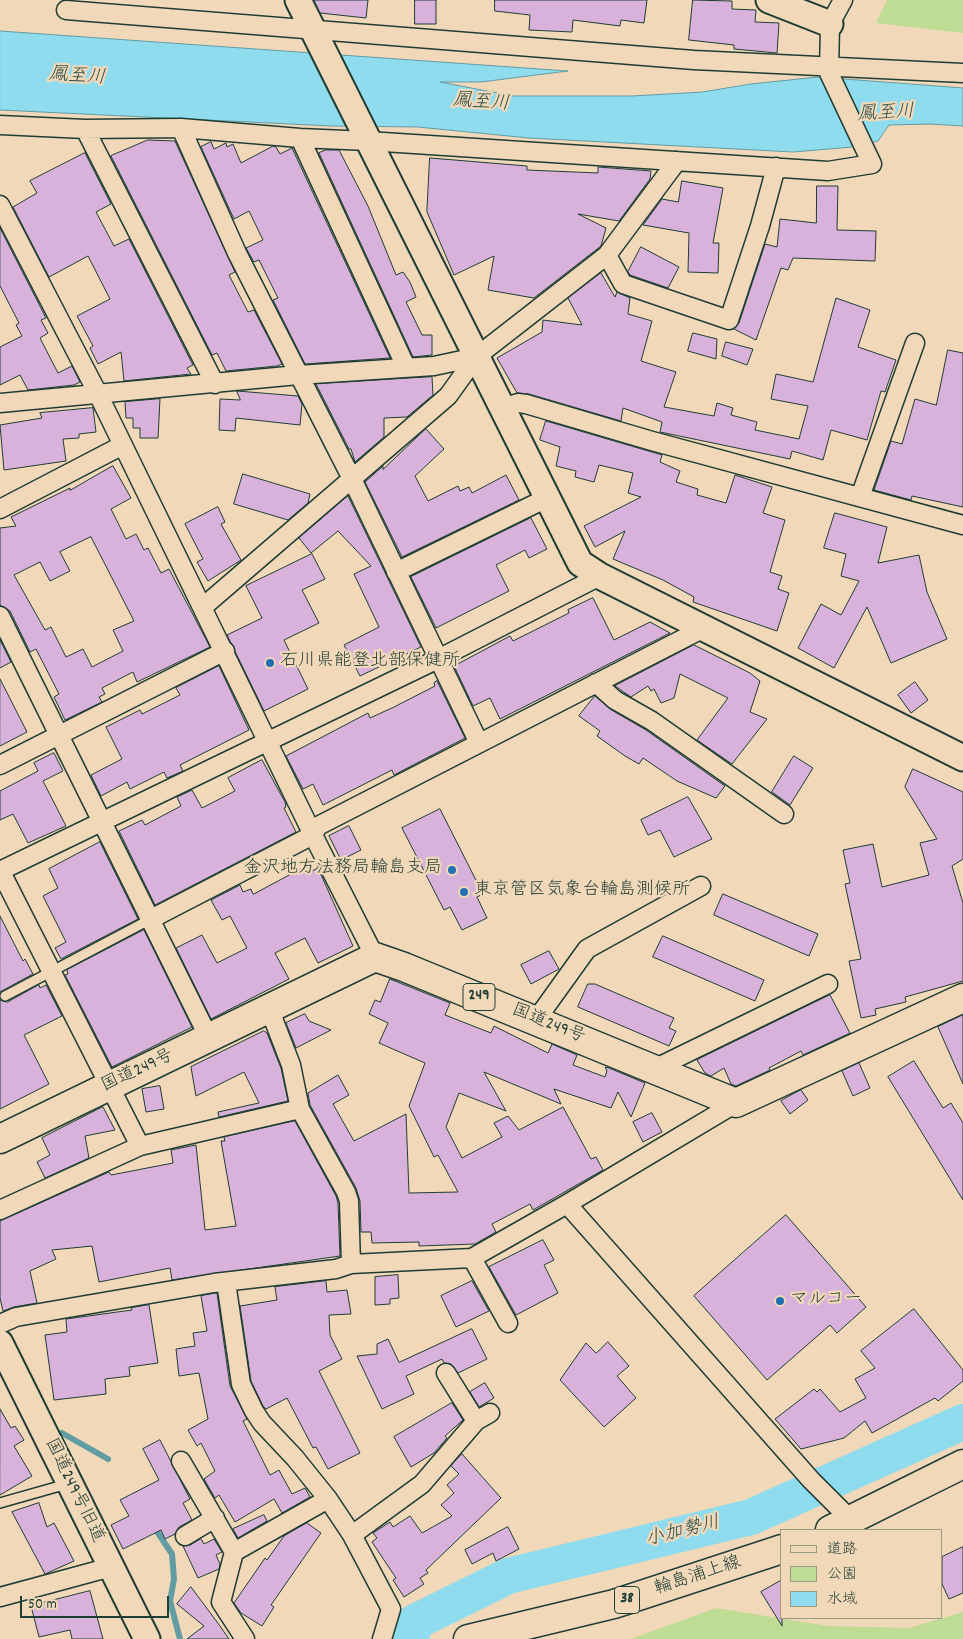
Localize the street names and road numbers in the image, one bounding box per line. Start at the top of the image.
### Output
road number: 249 [463,984,495,1010]
street label: 国道249号 [508,1000,588,1050]
street label: 国道249号 [98,1046,178,1098]
street label: 国道249号旧道 [38,1435,108,1547]
street label: 輪島浦上線 [652,1553,744,1601]
road number: 38 [614,1586,640,1614]

